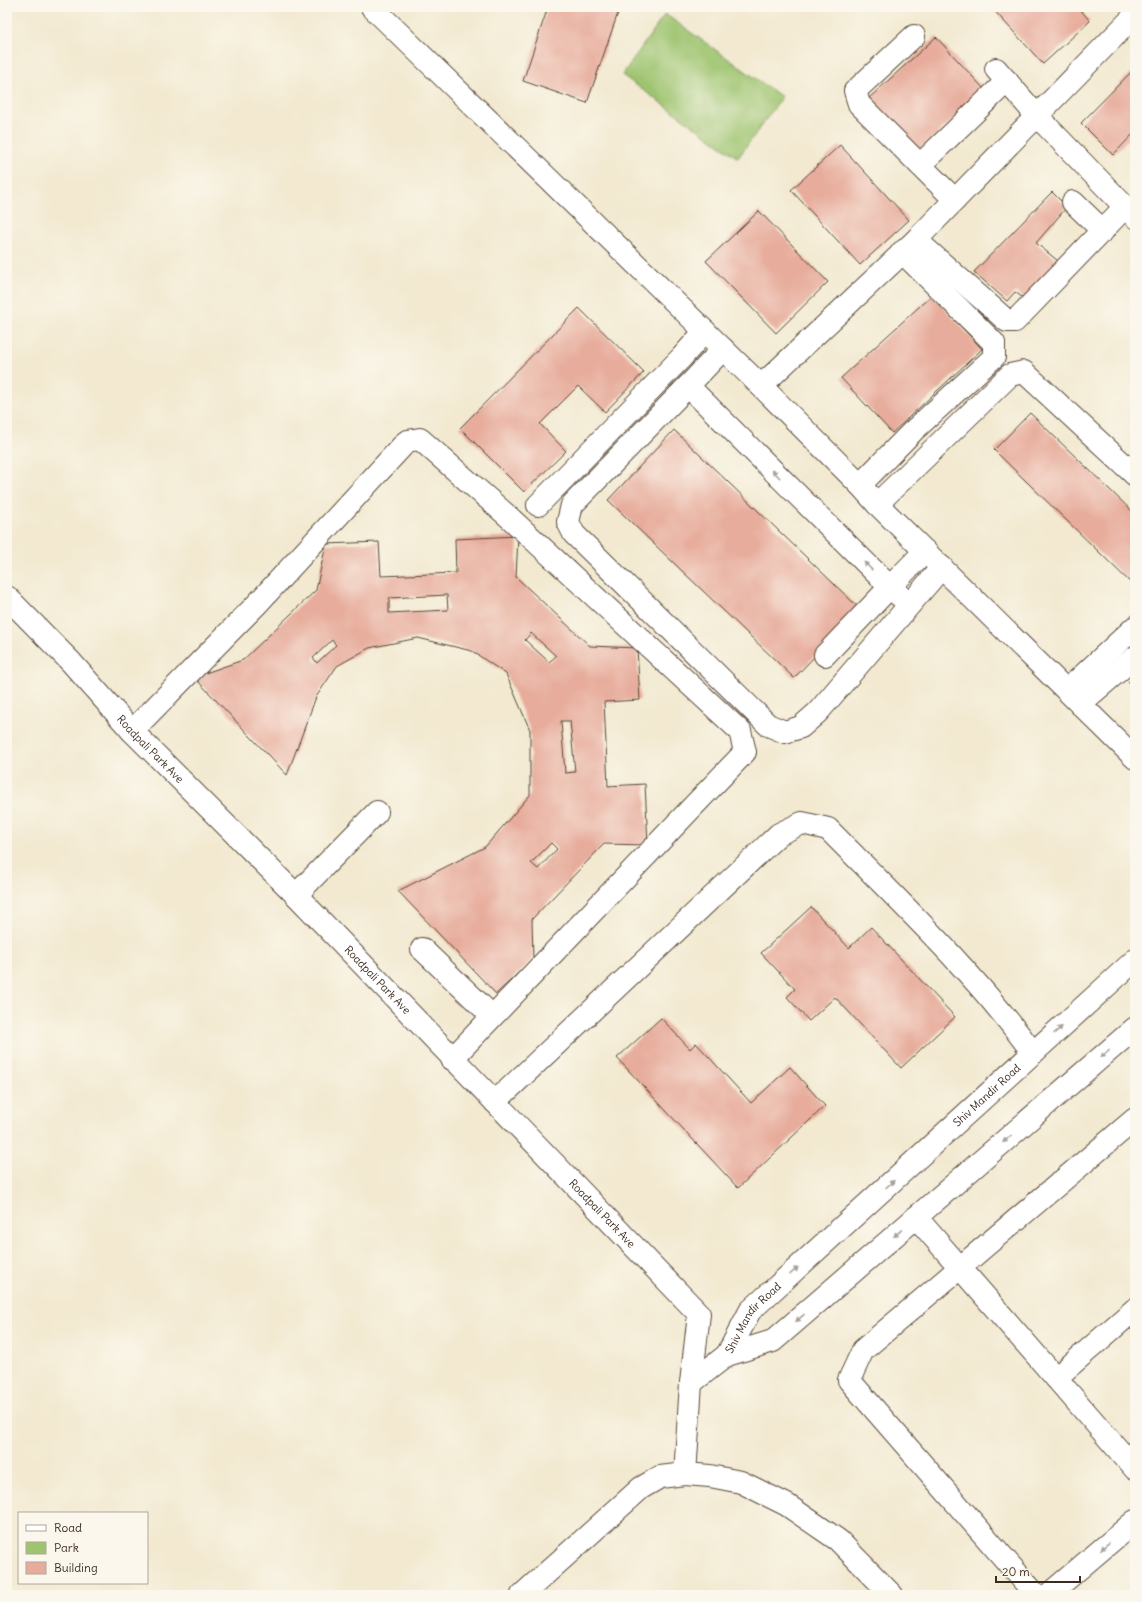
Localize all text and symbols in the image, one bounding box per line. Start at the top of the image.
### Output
one-way arrow [771,469,781,479]
one-way arrow [864,561,873,571]
street label: Roadpali Park Ave [114,712,187,786]
street label: Roadpali Park Ave [342,943,414,1017]
one-way arrow [1053,1025,1063,1034]
one-way arrow [1100,1049,1111,1058]
street label: Shiv Mandir Road [950,1061,1024,1129]
one-way arrow [1002,1134,1012,1143]
street label: Roadpali Park Ave [566,1176,638,1251]
one-way arrow [885,1179,895,1188]
one-way arrow [893,1228,904,1237]
one-way arrow [789,1267,799,1276]
street label: Shiv Mandir Road [722,1279,784,1356]
one-way arrow [795,1313,805,1322]
legend [18,1512,148,1584]
text: Road [54,1520,82,1535]
text: Park [54,1540,79,1555]
one-way arrow [1101,1541,1110,1550]
scale bar [996,1558,1080,1584]
text: Building [54,1560,98,1575]
text: 20 m [1002,1564,1030,1579]

